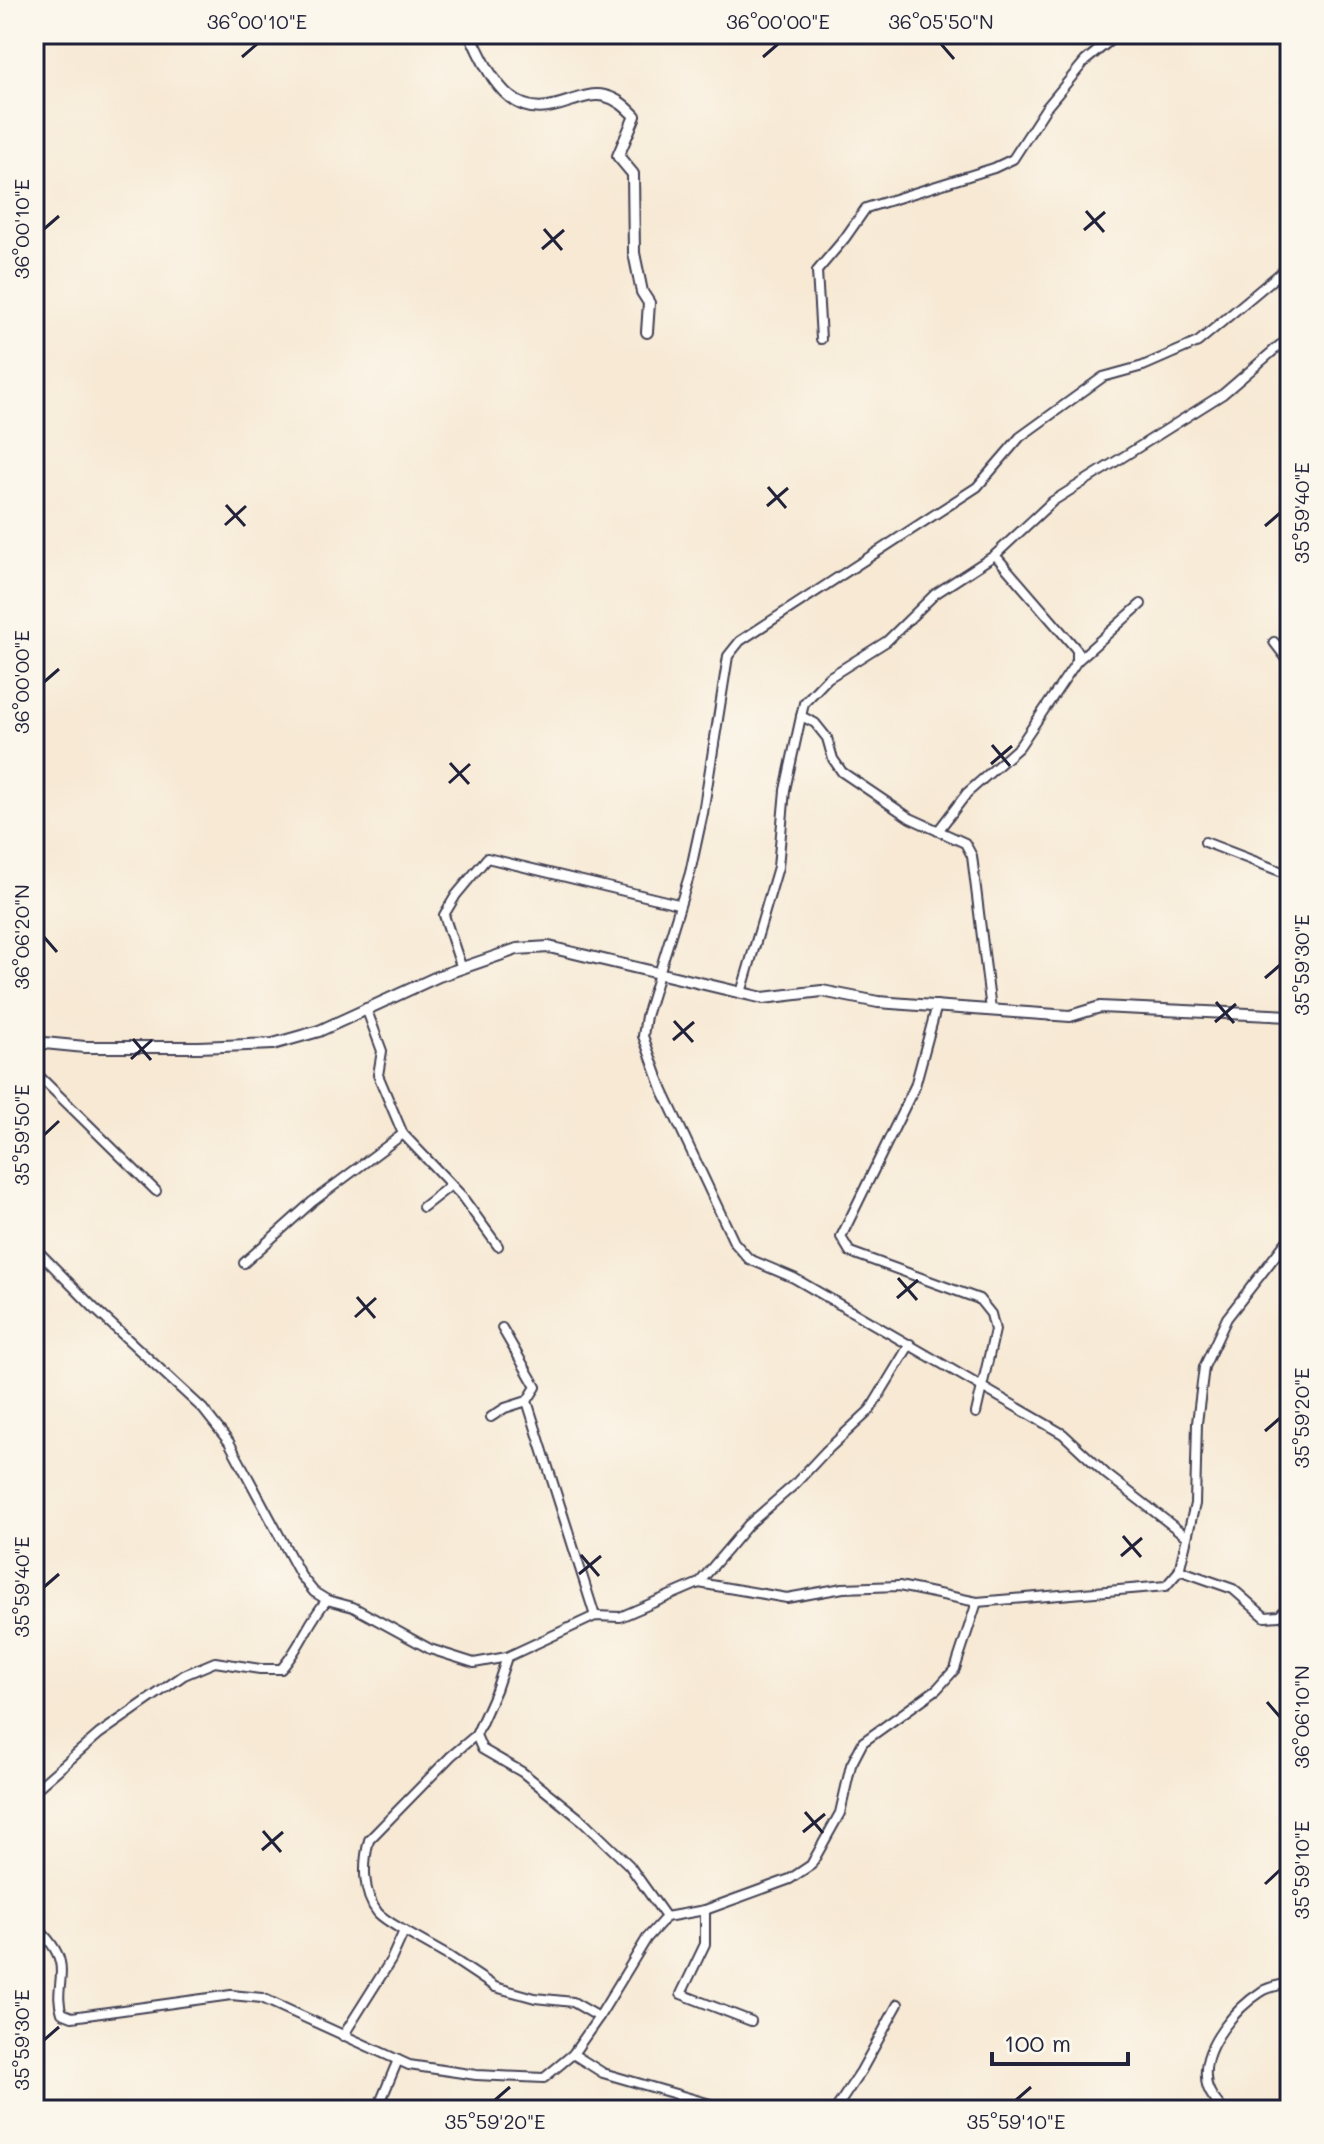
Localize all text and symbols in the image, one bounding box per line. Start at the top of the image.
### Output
text: 36°00'10"E [207,8,307,34]
text: 36°00'00"E [726,8,830,34]
text: 36°05'50"N [888,8,994,34]
text: 36°00'10"E [8,179,34,279]
text: 35°59'40"E [1288,462,1314,564]
text: 36°00'00"E [8,630,34,734]
text: 36°06'20"N [8,884,34,990]
text: 35°59'30"E [1288,914,1314,1016]
text: 35°59'50"E [8,1084,34,1186]
text: 35°59'20"E [1288,1368,1314,1468]
text: 35°59'40"E [8,1536,34,1638]
text: 36°06'10"N [1288,1665,1314,1769]
text: 35°59'10"E [1288,1821,1314,1919]
text: 35°59'30"E [8,1989,34,2091]
scale bar [992,2016,1128,2066]
text: 100 m [1004,2027,1071,2058]
text: 35°59'20"E [445,2108,545,2134]
text: 35°59'10"E [967,2108,1065,2134]

